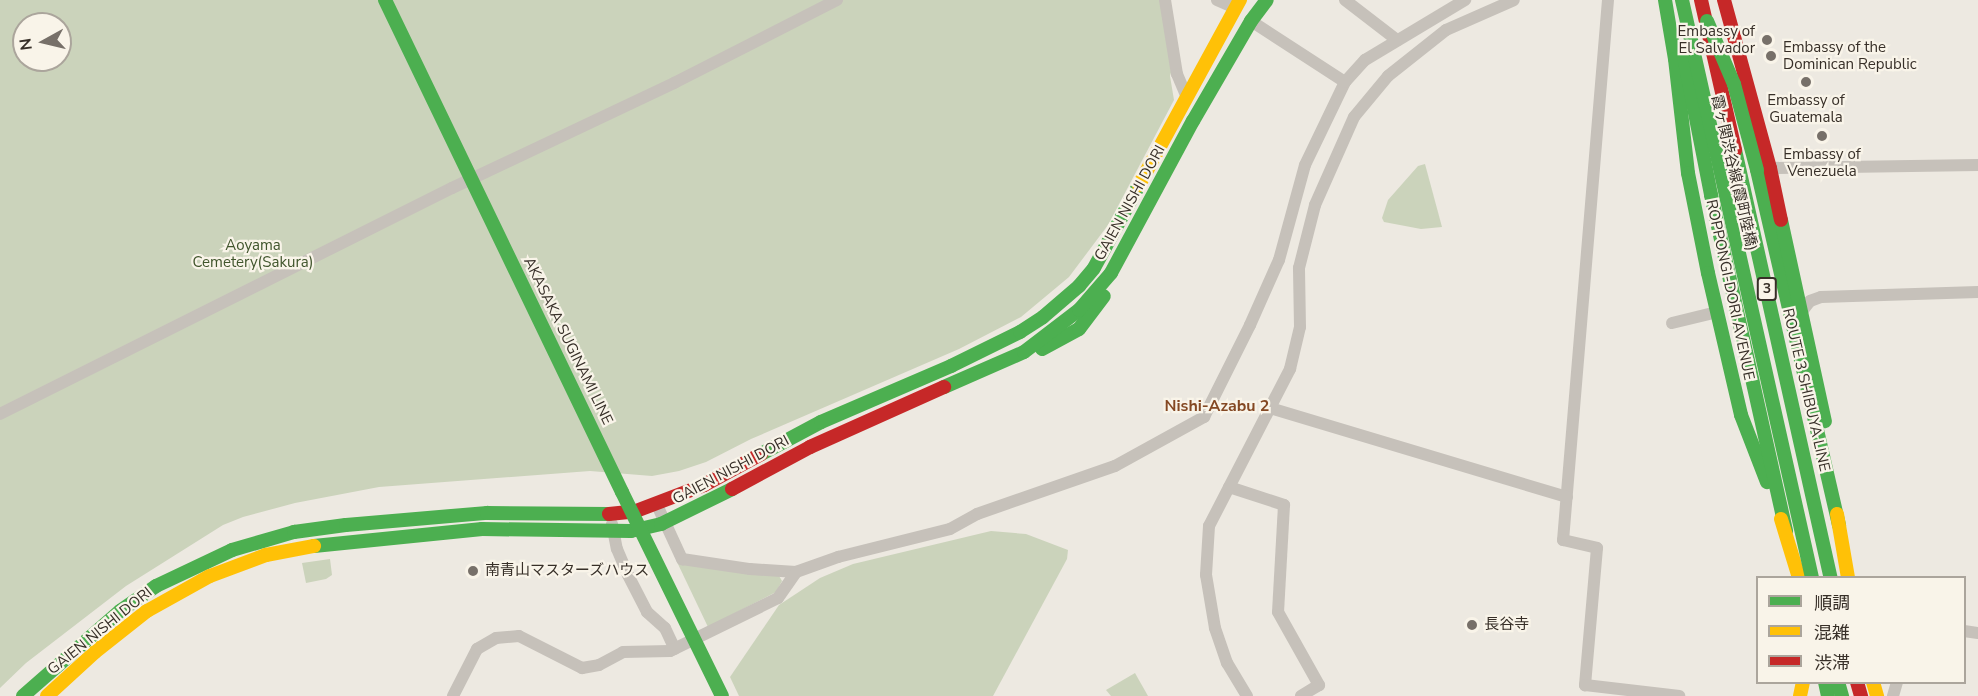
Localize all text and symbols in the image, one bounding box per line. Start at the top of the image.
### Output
north arrow [12,12,72,72]
place label: Embassy of El Salvador [1678,22,1755,57]
marker: Embassy of El Salvador [1760,33,1774,47]
text: N [14,37,38,52]
place label: Embassy of the Dominican Republic [1783,38,1917,73]
marker: Embassy of the Dominican Republic [1764,49,1778,63]
marker: Embassy of Guatemala [1799,75,1813,89]
place label: Embassy of Guatemala [1767,91,1845,126]
street label: 霞ヶ関渋谷線(霞町陸橋) [1707,93,1761,253]
marker: Embassy of Venezuela [1815,129,1829,143]
street label: GAIEN NISHI DORI [1091,142,1169,264]
place label: Embassy of Venezuela [1783,145,1861,180]
street label: ROPPONGI-DORI AVENUE [1702,198,1758,382]
park label: Aoyama Cemetery(Sakura) [193,236,313,271]
street label: AKASAKA SUGINAMI LINE [520,254,616,428]
road number: 3 [1756,278,1778,300]
street label: ROUTE 3 SHIBUYA LINE [1778,307,1834,473]
district label: Nishi-Azabu 2 [1165,396,1269,416]
street label: GAIEN NISHI DORI [670,432,792,508]
place label: 南青山マスターズハウス [485,562,650,580]
marker: 南青山マスターズハウス [466,564,480,578]
legend [1756,576,1966,684]
street label: GAIEN NISHI DORI [44,583,156,679]
text: 順調 [1814,591,1850,615]
place label: 長谷寺 [1484,616,1529,634]
marker: 長谷寺 [1465,618,1479,632]
text: 混雑 [1814,621,1850,645]
text: 渋滞 [1814,651,1850,675]

